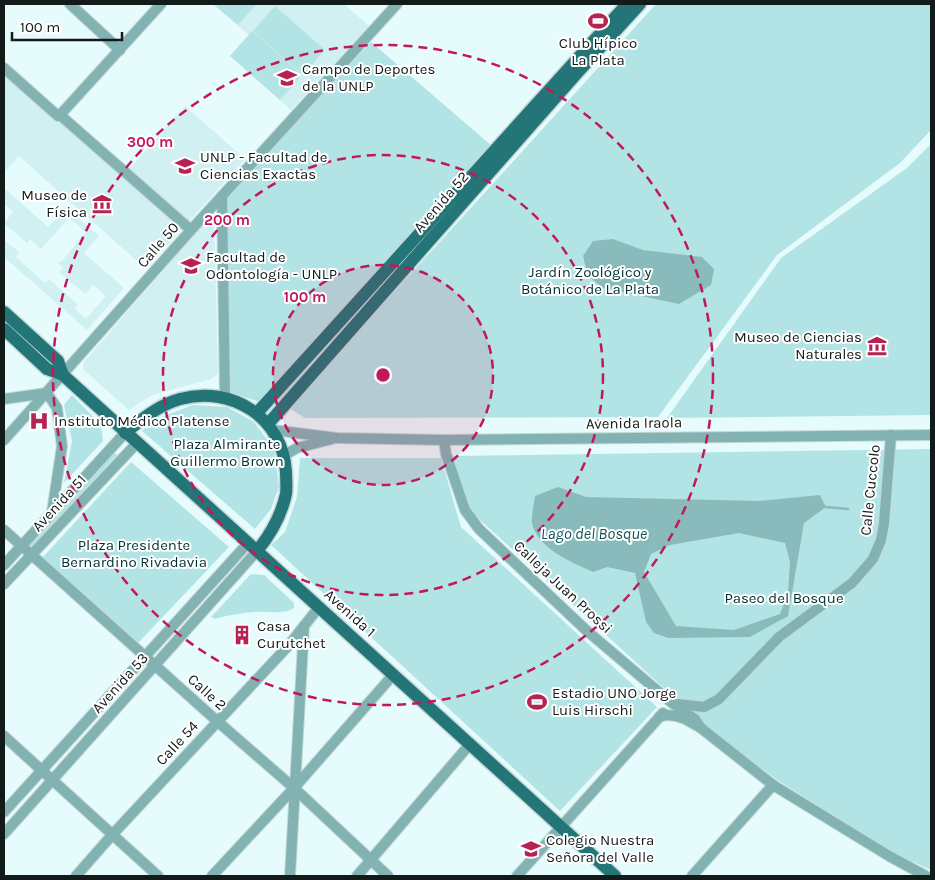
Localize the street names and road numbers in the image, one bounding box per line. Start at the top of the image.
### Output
street label: Avenida 52 [410,168,472,236]
street label: Calle 50 [133,218,183,271]
street label: Avenida Iraola [586,413,682,433]
street label: Calle Cuccolo [856,444,884,536]
street label: Avenida 51 [28,471,90,535]
street label: Calleja Juan Prossi [510,537,616,637]
street label: Avenida 1 [321,585,379,641]
street label: Avenida 53 [88,649,152,717]
street label: Calle 2 [184,670,230,714]
street label: Calle 54 [152,717,202,769]

